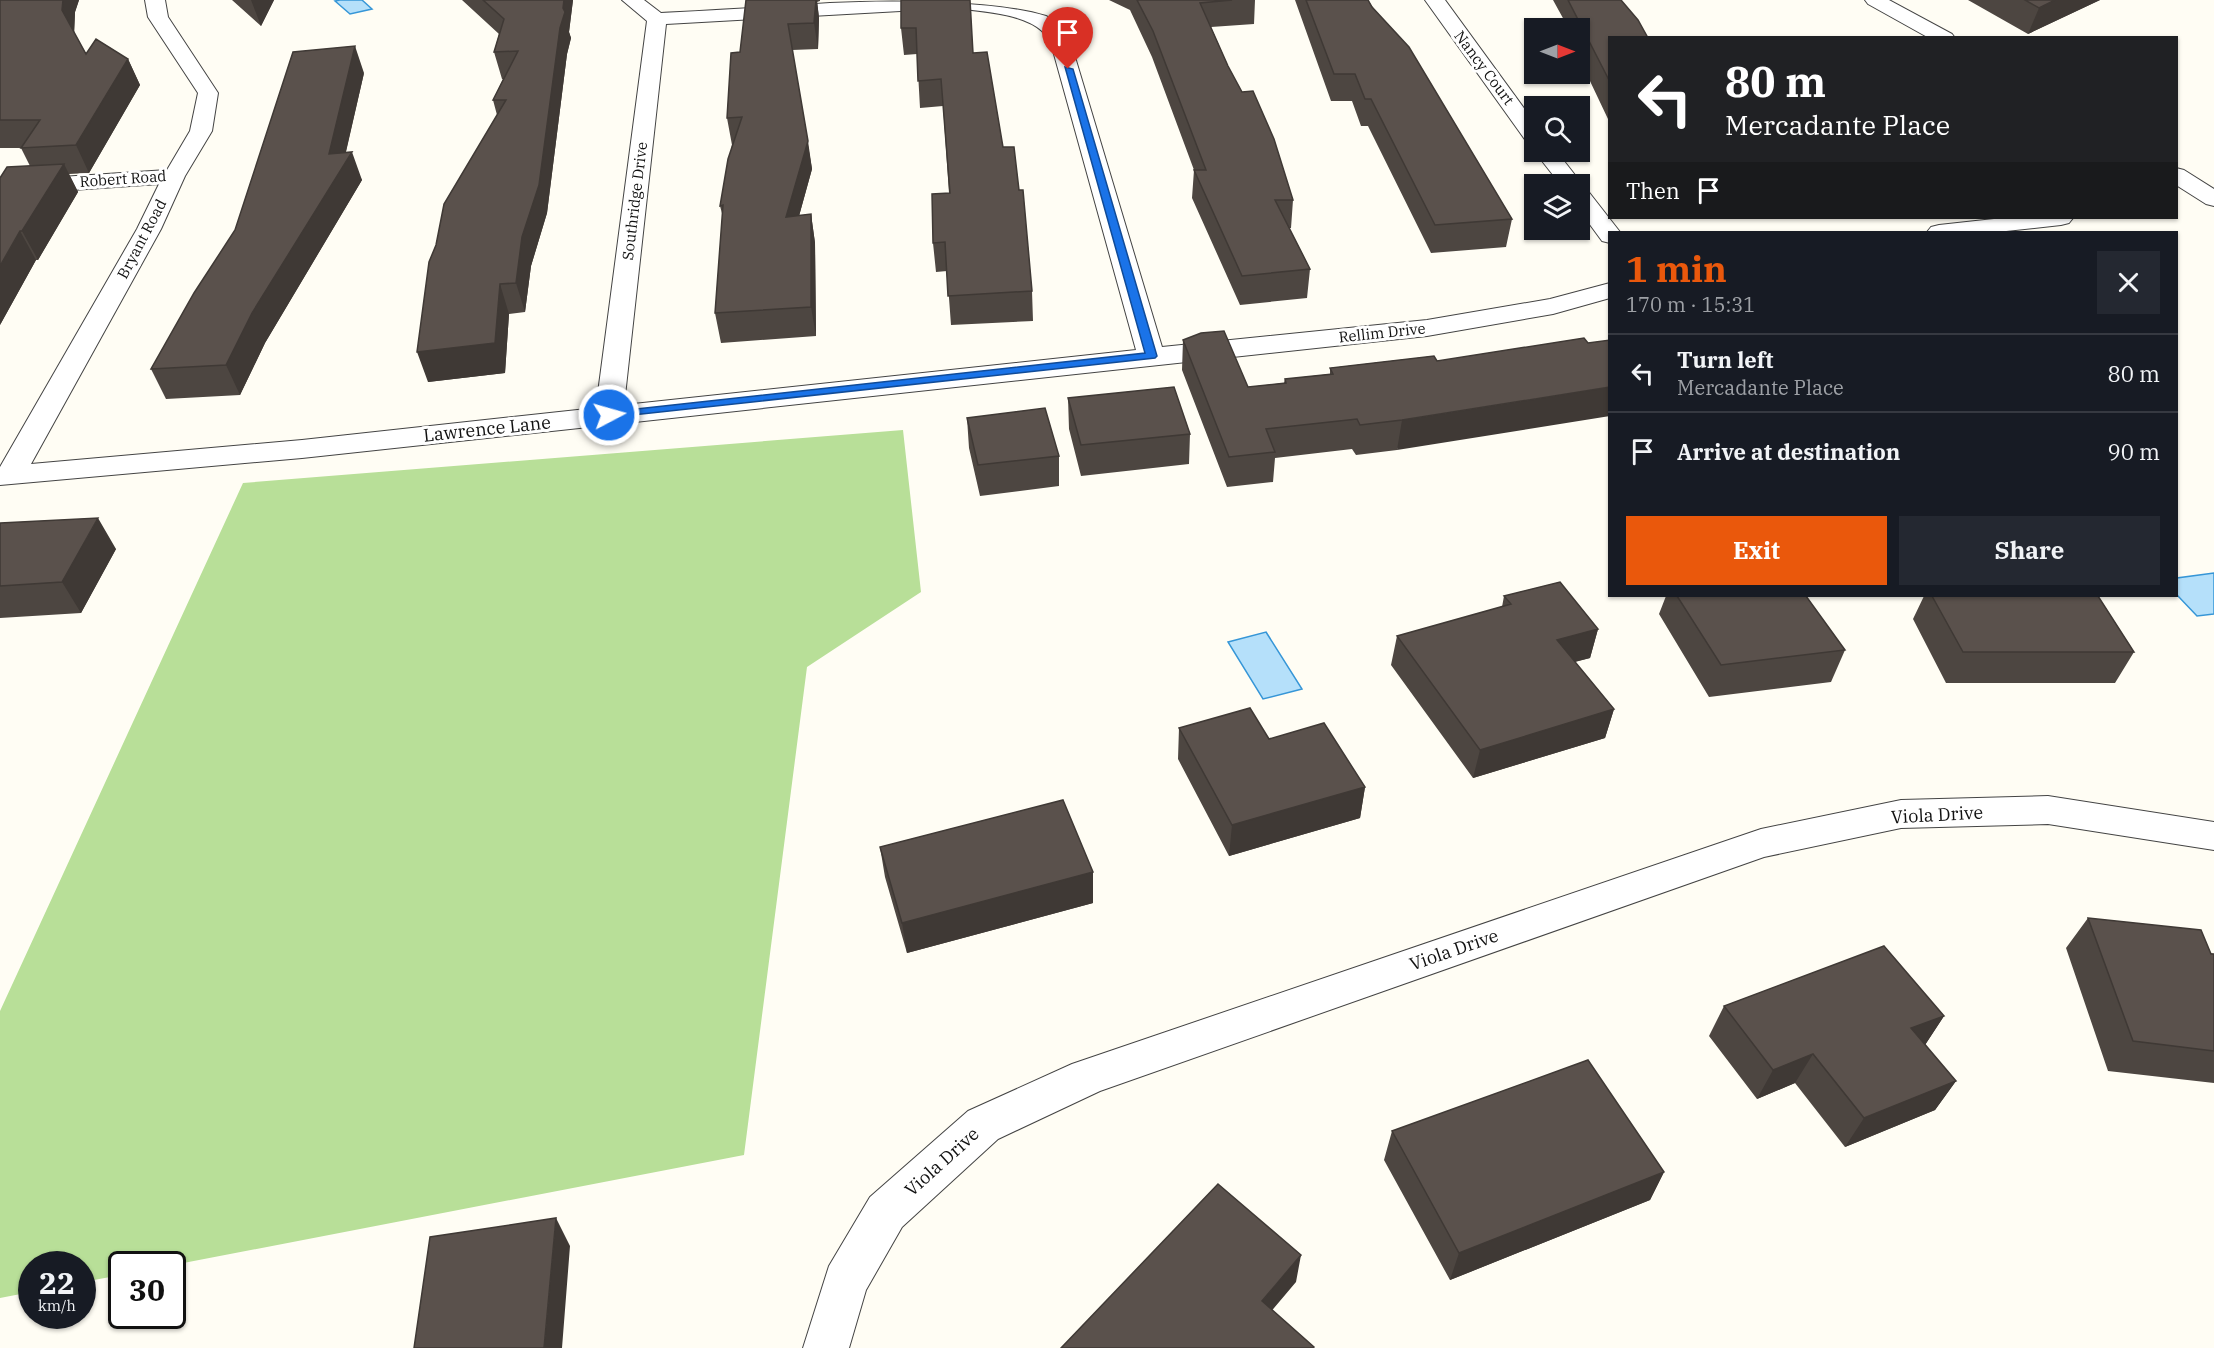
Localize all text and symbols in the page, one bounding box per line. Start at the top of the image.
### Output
pin [1042,7,1093,69]
icon: arrive [1051,16,1084,49]
north arrow [1524,18,1590,84]
map controls [1524,18,1590,240]
street label: Nancy Court [1450,27,1518,109]
text: 80 m [1725,54,1826,109]
icon: left [1626,60,1704,138]
button: search [1524,96,1590,162]
text: Mercadante Place [1725,107,1950,142]
street label: Southridge Drive [618,141,651,261]
street label: Robert Road [79,166,167,191]
button: layers [1524,174,1590,240]
icon: arrive [1692,174,1725,207]
text: Then [1626,176,1680,205]
street label: Bryant Road [113,196,170,282]
text: 1 min [1626,245,1727,292]
button: close [2097,251,2160,314]
text: 170 m · 15:31 [1626,291,1755,318]
street label: Rellim Drive [1338,318,1426,347]
text: Turn left [1677,345,1773,374]
icon: left [1626,357,1659,390]
text: 80 m [2108,359,2160,388]
text: Mercadante Place [1677,374,1844,401]
position arrow [577,383,641,447]
street label: Lawrence Lane [422,410,552,447]
icon: arrive [1626,435,1659,468]
text: Arrive at destination [1677,437,1900,466]
text: 90 m [2108,437,2160,466]
button: Exit [1626,516,1887,585]
button: Share [1899,516,2160,585]
street label: Viola Drive [1890,801,1984,828]
street label: Viola Drive [1406,924,1501,975]
street label: Viola Drive [900,1122,984,1201]
speed limit sign: 30 [108,1251,186,1329]
text: 22 [39,1263,75,1302]
text: km/h [38,1296,76,1315]

